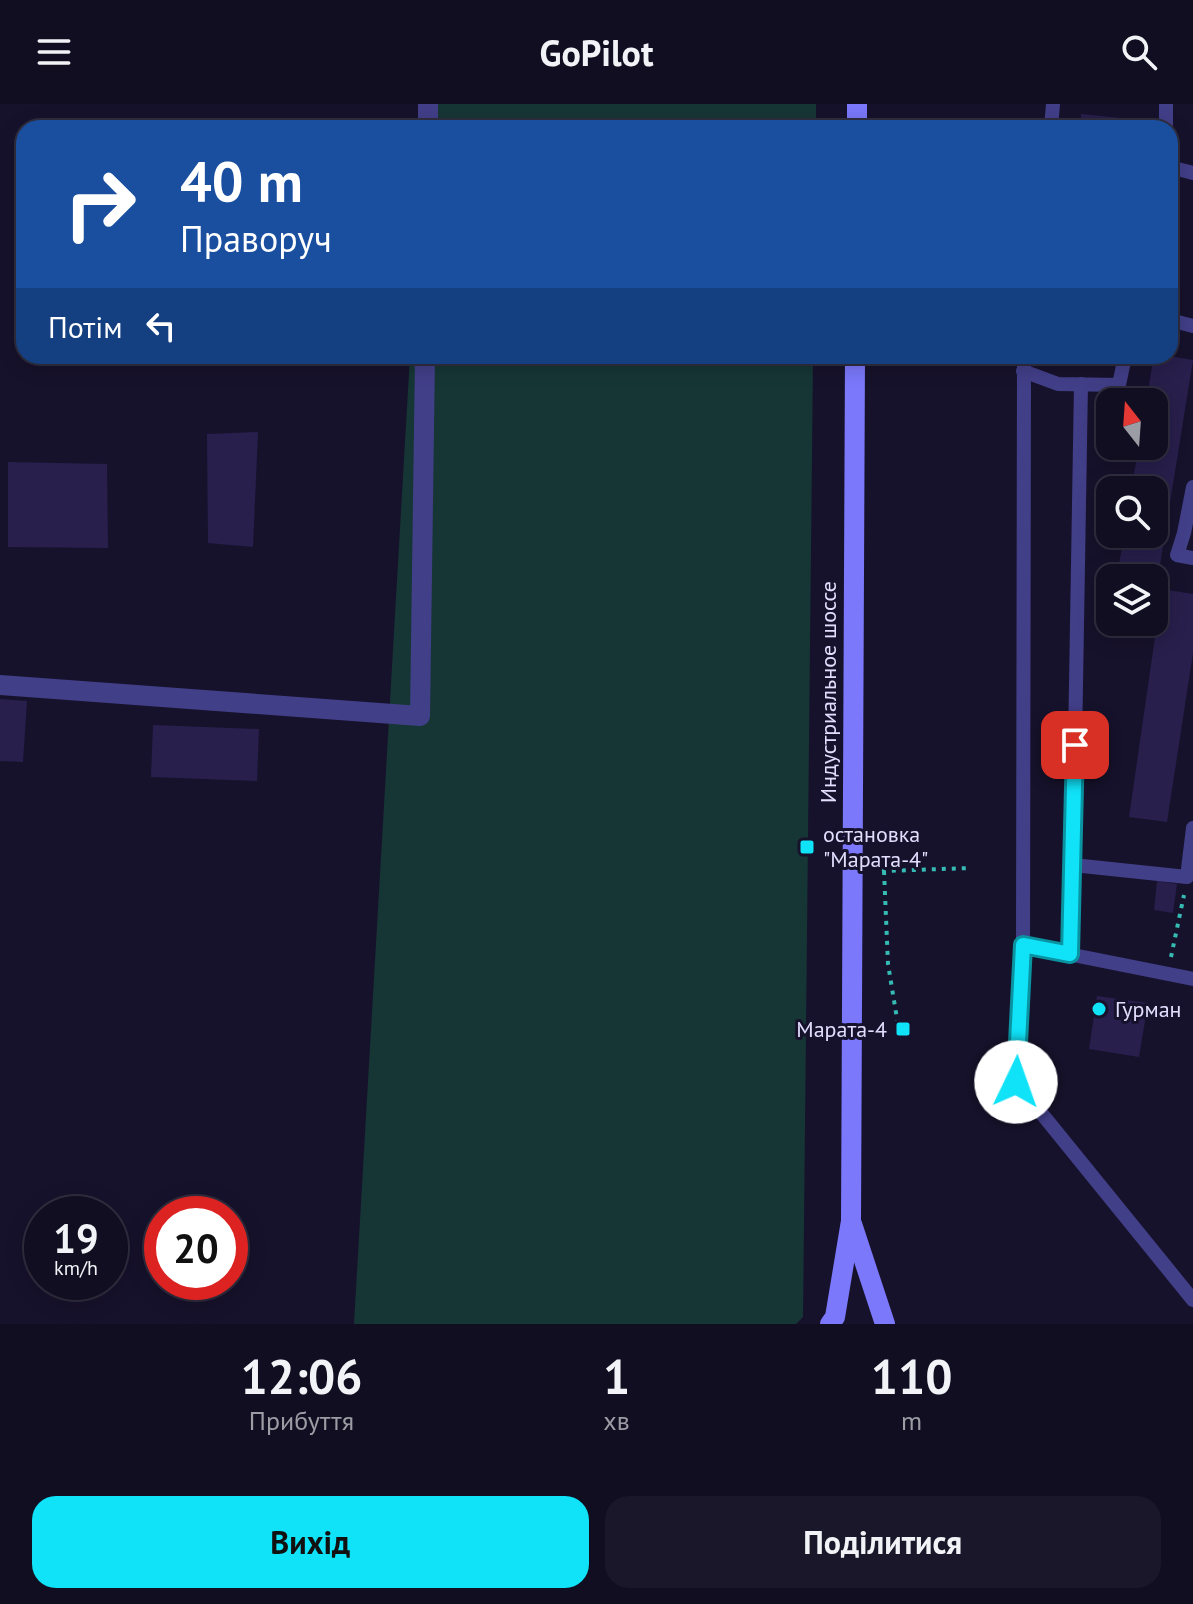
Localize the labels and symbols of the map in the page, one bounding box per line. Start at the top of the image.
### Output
north arrow [1096,388,1168,460]
street label: Индустриальное шоссе [814,581,842,803]
pin [1041,711,1109,779]
place label: остановка "Марата-4" [823,820,928,873]
marker: остановка "Марата-4" [798,838,816,856]
place label: Гурман [1115,995,1181,1023]
marker: Гурман [1090,1000,1108,1018]
place label: Марата-4 [796,1015,887,1043]
marker: Марата-4 [894,1020,912,1038]
position arrow [974,1040,1058,1124]
speed limit sign: 20 [144,1196,248,1300]

